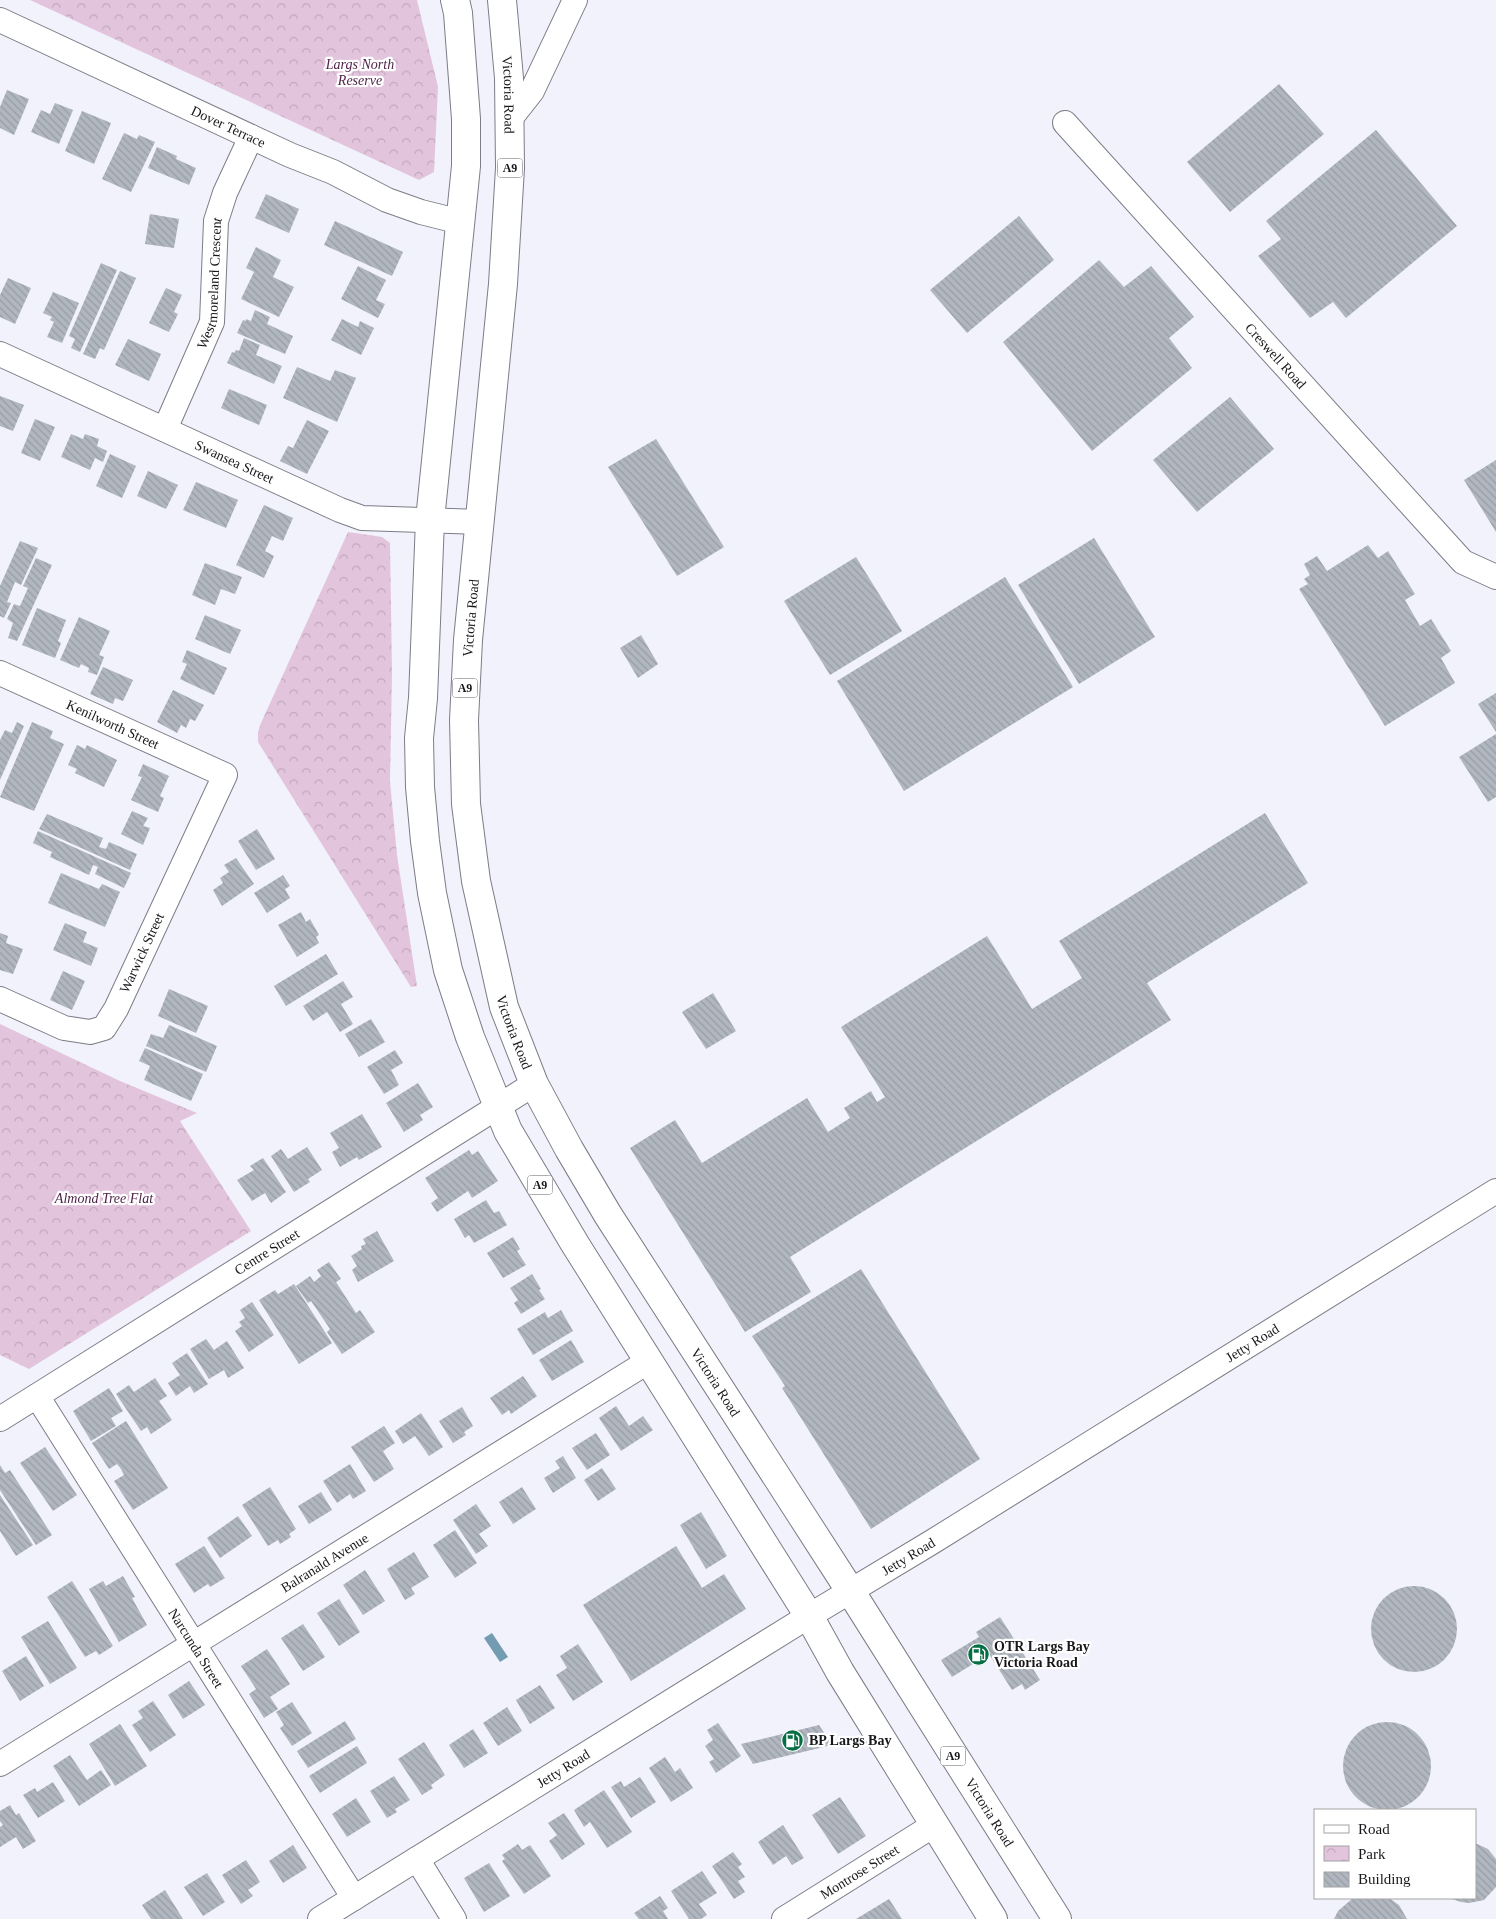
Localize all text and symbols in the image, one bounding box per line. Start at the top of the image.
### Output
street label: Victoria Road [500,55,517,134]
park label: Largs North Reserve [325,57,394,88]
street label: Dover Terrace [189,103,268,150]
road number: A9 [498,158,522,178]
street label: Westmoreland Crescent [194,215,224,351]
street label: Creswell Road [1243,320,1309,391]
street label: Swansea Street [193,437,276,486]
street label: Victoria Road [460,578,482,658]
road number: A9 [452,678,478,698]
street label: Kenilworth Street [64,697,162,752]
street label: Warwick Street [117,911,167,995]
street label: Victoria Road [494,994,535,1071]
road number: A9 [528,1176,552,1194]
park label: Almond Tree Flat [54,1191,154,1206]
street label: Centre Street [232,1226,302,1277]
street label: Jetty Road [1223,1321,1281,1365]
street label: Victoria Road [688,1345,743,1419]
street label: Balranald Avenue [278,1530,371,1595]
street label: Jetty Road [879,1535,938,1578]
street label: Narcunda Street [166,1606,227,1690]
place label: OTR Largs Bay Victoria Road [994,1639,1090,1670]
fuel station icon: OTR Largs Bay Victoria Road [966,1642,990,1666]
fuel station icon: BP Largs Bay [781,1728,805,1752]
place label: BP Largs Bay [809,1733,891,1748]
street label: Jetty Road [534,1746,592,1790]
road number: A9 [940,1746,966,1765]
street label: Victoria Road [963,1775,1017,1849]
legend [1314,1809,1476,1899]
text: Road [1358,1821,1390,1837]
street label: Montrose Street [817,1841,902,1902]
text: Park [1358,1846,1386,1862]
text: Building [1358,1871,1411,1887]

